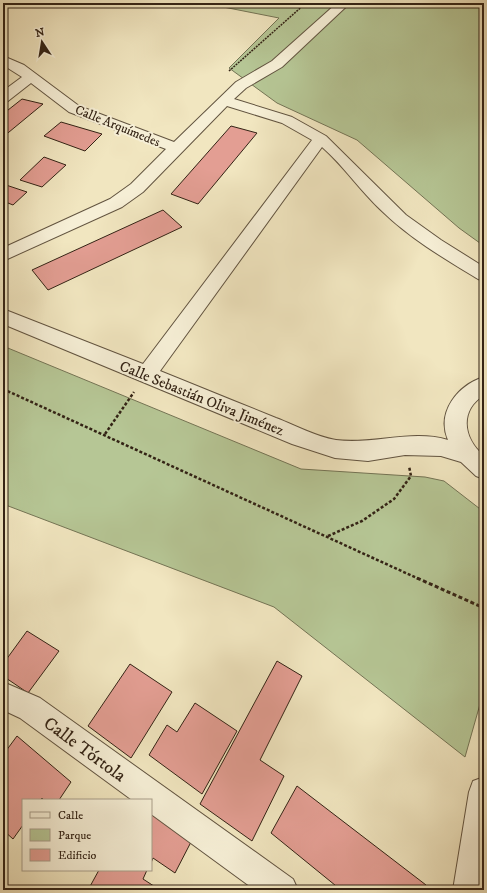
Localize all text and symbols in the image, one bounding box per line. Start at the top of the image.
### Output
north arrow [22,22,62,62]
text: N [34,25,46,41]
street label: Calle Arquímedes [73,102,163,150]
street label: Calle Sebastián Oliva Jiménez [117,357,287,440]
street label: Calle Tórtola [39,713,130,787]
legend [22,799,152,871]
text: Calle [58,808,83,823]
text: Parque [58,828,91,843]
text: Edificio [58,848,97,863]

